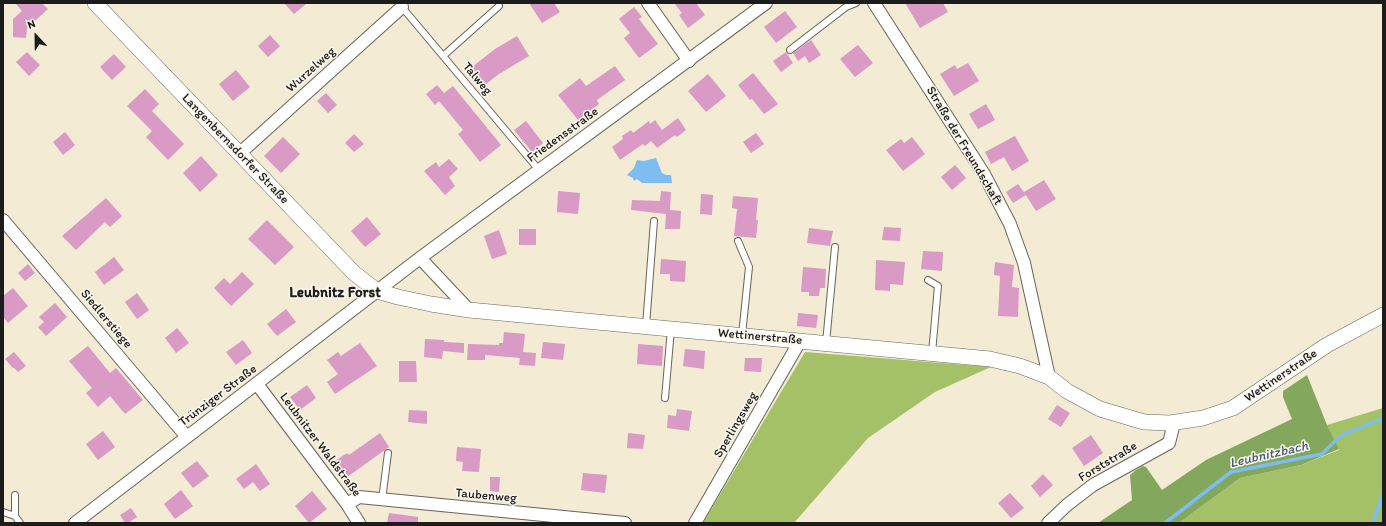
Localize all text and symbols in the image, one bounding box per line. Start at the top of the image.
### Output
north arrow [16,16,56,56]
text: N [25,17,37,32]
street label: Wurzelweg [283,44,339,96]
street label: Talweg [459,59,495,99]
street label: Straße der Freundschaft [922,84,1006,208]
street label: Langenbernsdorfer Straße [178,90,292,208]
street label: Friedensstraße [524,104,602,166]
district label: Leubnitz Forst [289,284,381,302]
street label: Siedlerstiege [77,286,135,352]
street label: Wettinerstraße [717,326,803,348]
street label: Wettinerstraße [1242,346,1320,406]
street label: Trünziger Straße [176,362,260,430]
street label: Sperlingsweg [711,389,761,461]
street label: Leubnitzer Waldstraße [276,390,364,500]
street label: Forststraße [1076,438,1140,486]
water label: Leubnitzbach [1228,438,1310,472]
street label: Taubenweg [455,486,517,506]

